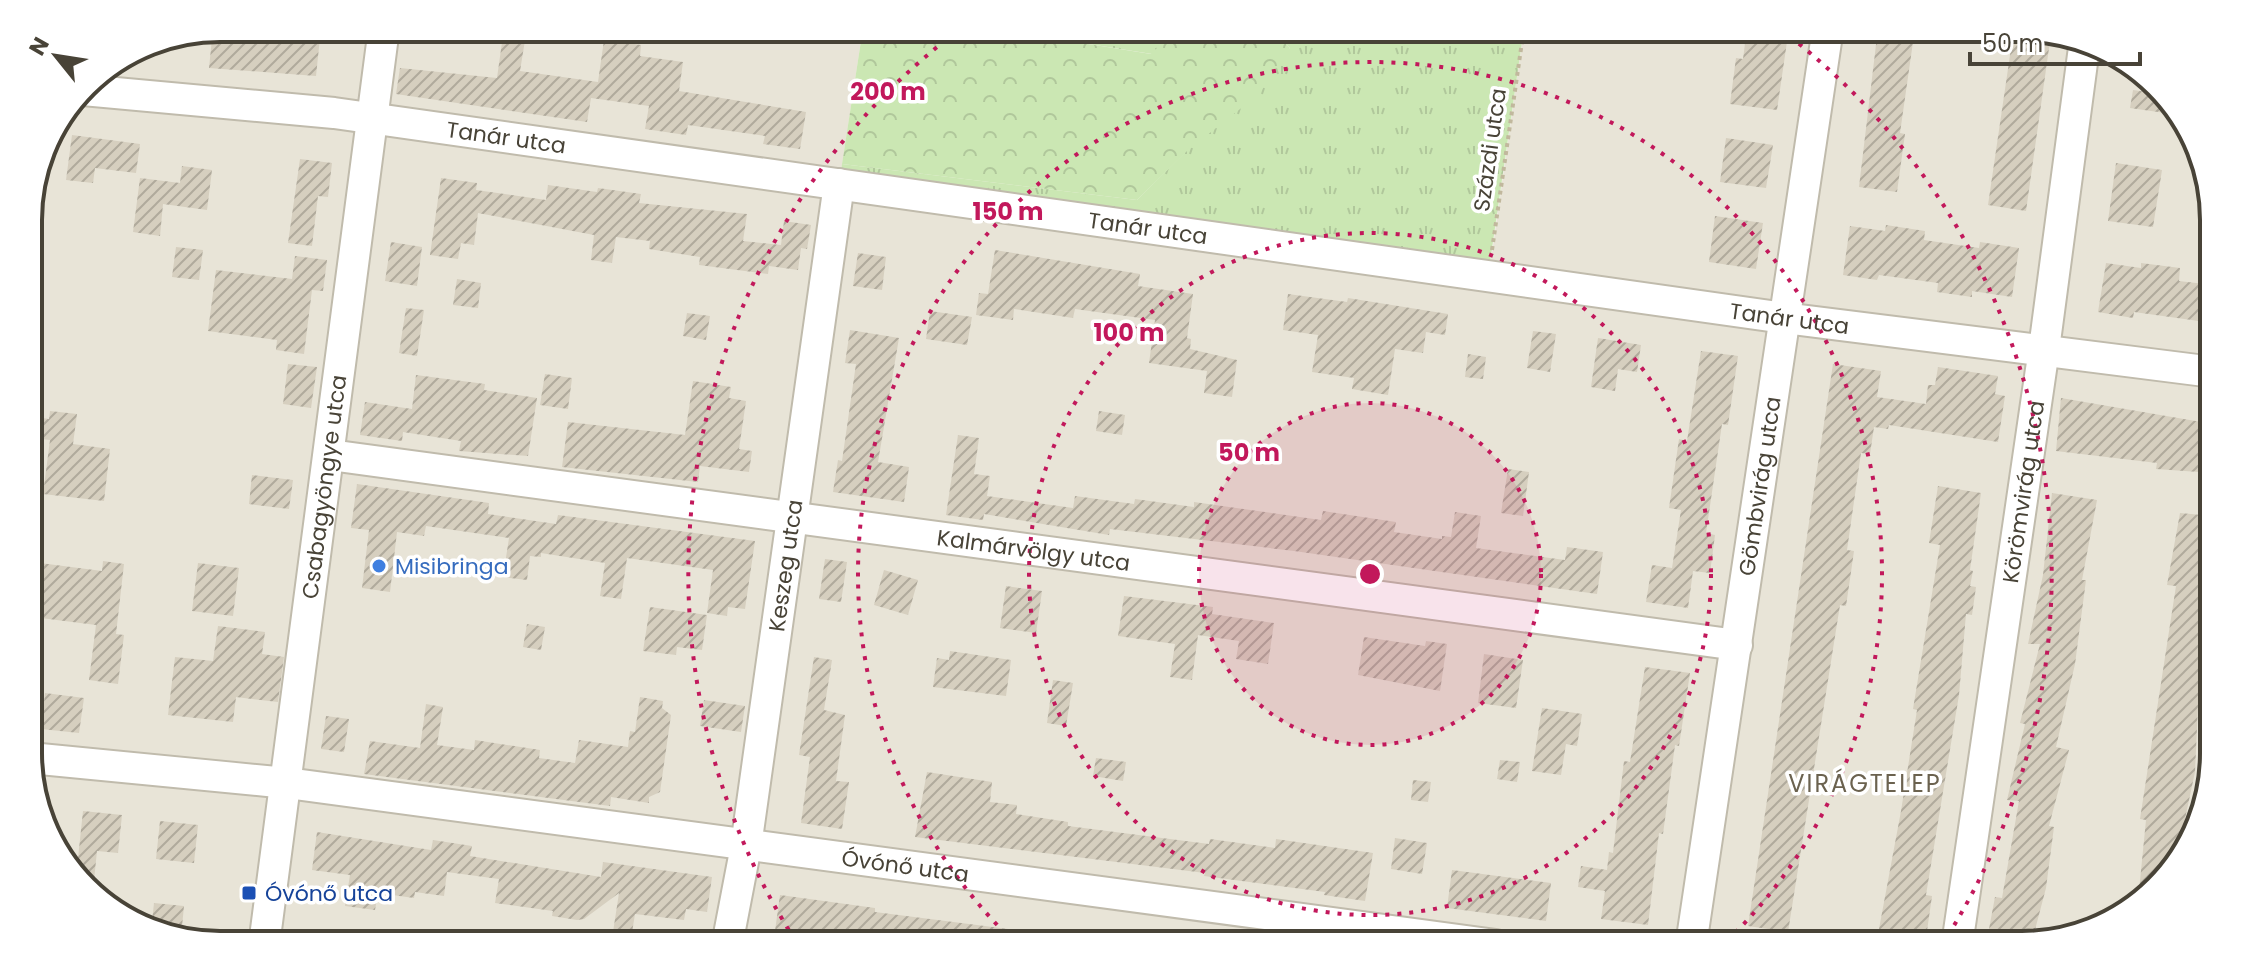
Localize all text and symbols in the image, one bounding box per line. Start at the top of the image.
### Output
north arrow [16,16,96,96]
scale bar [1970,16,2140,66]
text: 50 m [1982,27,2043,60]
text: N [22,31,57,61]
text: 200 m [850,75,926,108]
street label: Százdi utca [1466,86,1514,214]
street label: Tanár utca [445,114,568,161]
text: 150 m [973,195,1043,228]
street label: Tanár utca [1086,204,1210,252]
street label: Tanár utca [1728,295,1851,342]
text: 100 m [1094,316,1164,349]
street label: Csabagyöngye utca [294,373,354,601]
street label: Gömbvirág utca [1731,394,1788,578]
street label: Körömvirág utca [1995,398,2052,585]
text: 50 m [1218,436,1280,469]
street label: Keszeg utca [761,498,810,634]
street label: Kalmárvölgy utca [935,522,1132,578]
place label: Misibringa [395,551,509,582]
marker: Misibringa [370,557,388,575]
centre of rings [1356,560,1384,588]
district label: VIRÁGTELEP [1788,767,1942,800]
street label: Óvónő utca [840,842,971,890]
place label: Óvónő utca [265,878,393,909]
marker: Óvónő utca [240,884,258,902]

